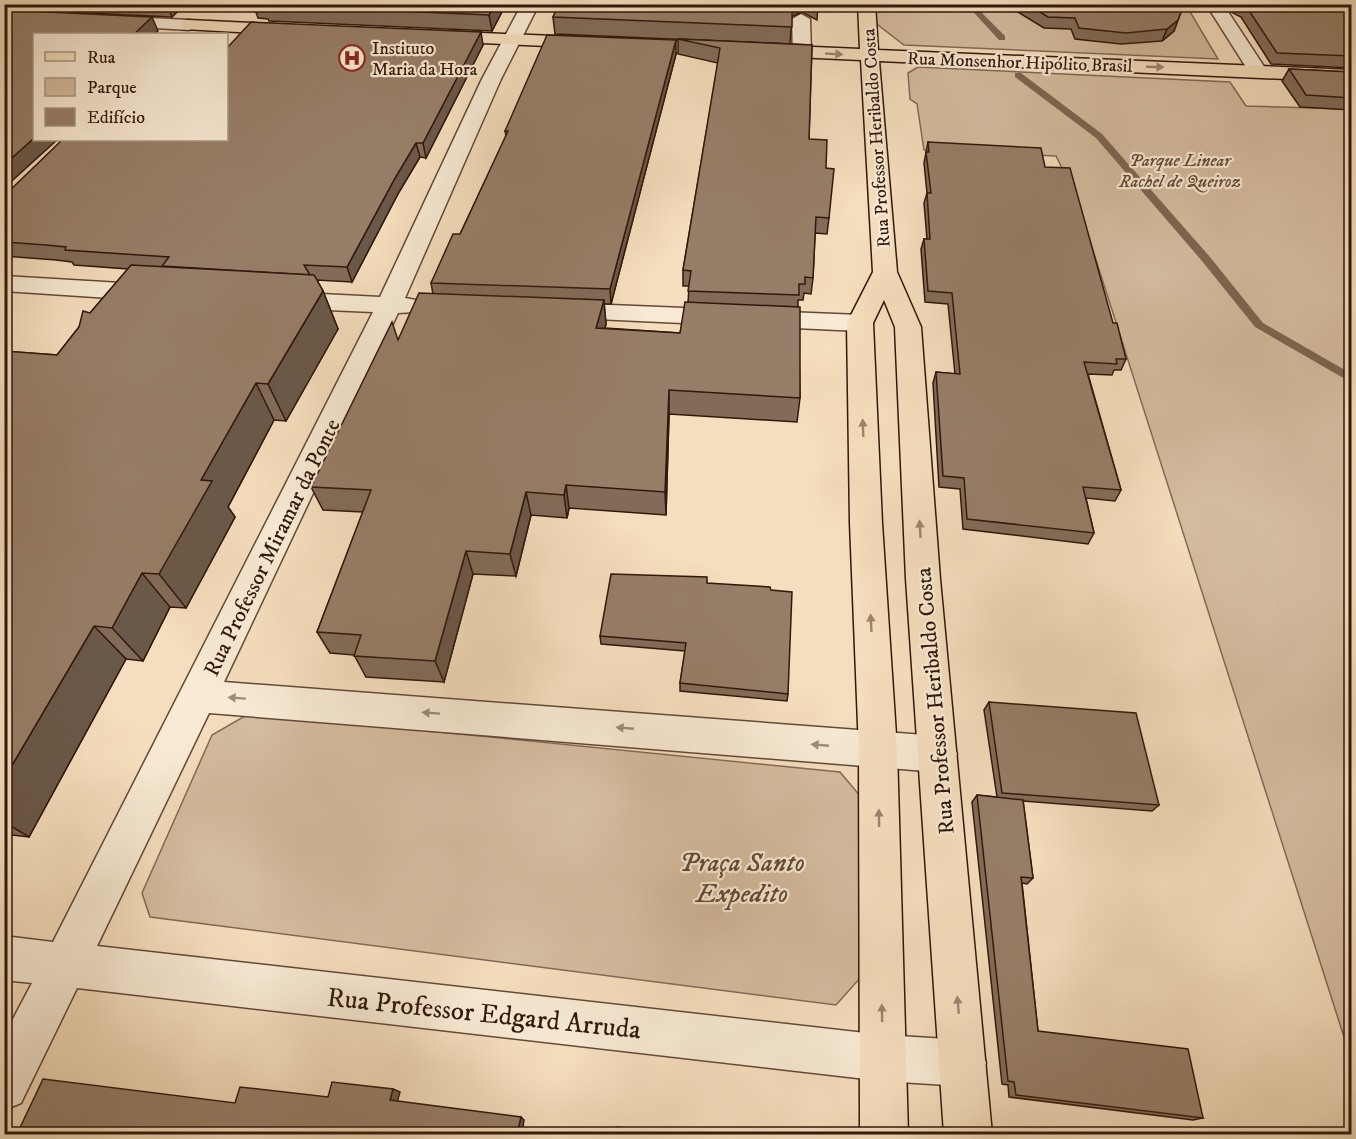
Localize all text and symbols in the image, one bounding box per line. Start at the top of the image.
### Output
street label: Rua Professor Heribaldo Costa [858,27,896,248]
legend [33,33,228,141]
place label: Instituto Maria da Hora [372,38,478,81]
hospital icon: Instituto Maria da Hora [337,43,367,73]
text: Rua [87,47,116,69]
street label: Rua Monsenhor Hipólito Brasil [907,48,1134,78]
one-way arrow [825,50,844,59]
one-way arrow [1146,62,1165,71]
text: Parque [87,77,137,99]
text: Edifício [87,107,145,129]
park label: Parque Linear Rachel de Queiroz [1118,150,1241,193]
street label: Rua Professor Miramar da Ponte [198,415,346,681]
one-way arrow [858,419,868,438]
one-way arrow [916,519,925,538]
street label: Rua Professor Heribaldo Costa [910,566,961,836]
one-way arrow [867,614,876,633]
one-way arrow [227,694,246,703]
one-way arrow [422,708,441,718]
one-way arrow [616,723,635,733]
one-way arrow [810,740,829,750]
one-way arrow [874,809,884,828]
park label: Praça Santo Expedito [679,846,805,911]
street label: Rua Professor Edgard Arruda [325,981,643,1047]
one-way arrow [953,996,963,1015]
one-way arrow [877,1004,887,1023]

